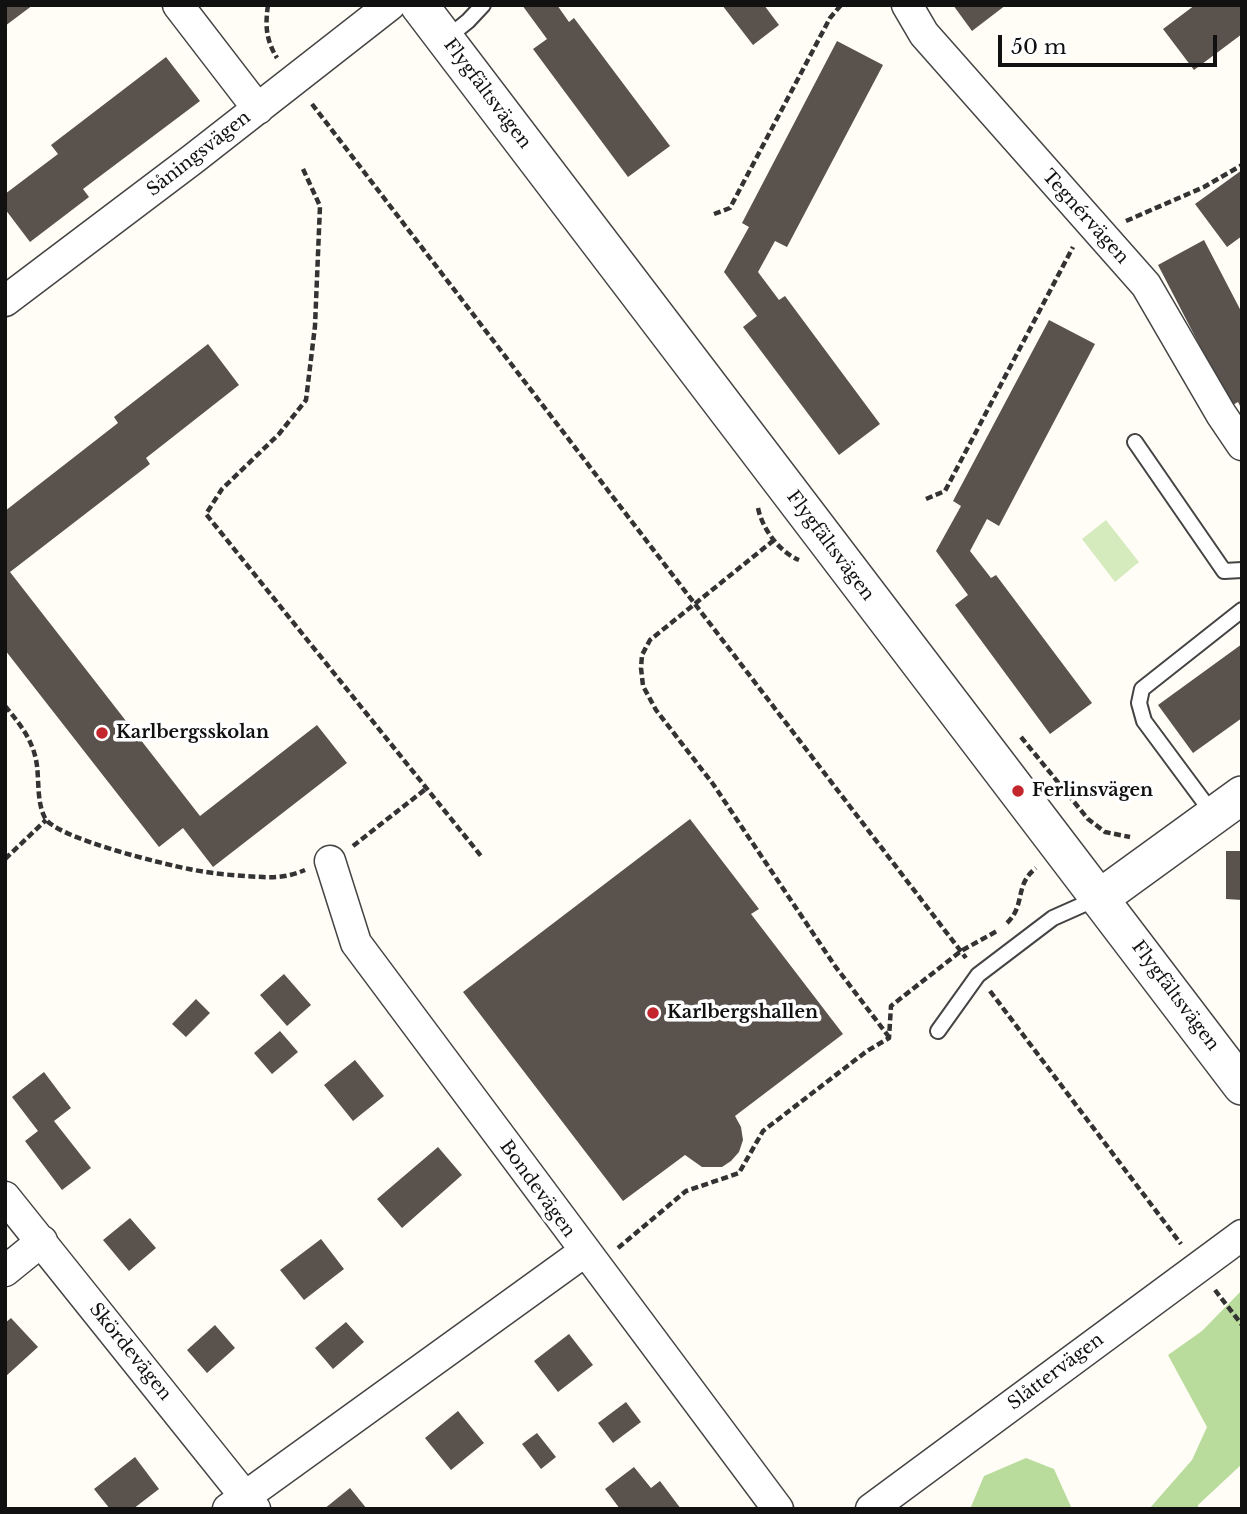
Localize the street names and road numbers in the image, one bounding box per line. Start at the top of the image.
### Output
street label: Flygfältsvägen [439,35,535,153]
street label: Såningsvägen [143,107,255,201]
street label: Tegnérvägen [1037,166,1133,268]
street label: Flygfältsvägen [782,487,878,605]
street label: Flygfältsvägen [1127,937,1223,1055]
street label: Bondevägen [495,1136,579,1242]
street label: Skördevägen [84,1299,176,1405]
street label: Slåttervägen [1004,1329,1108,1415]

